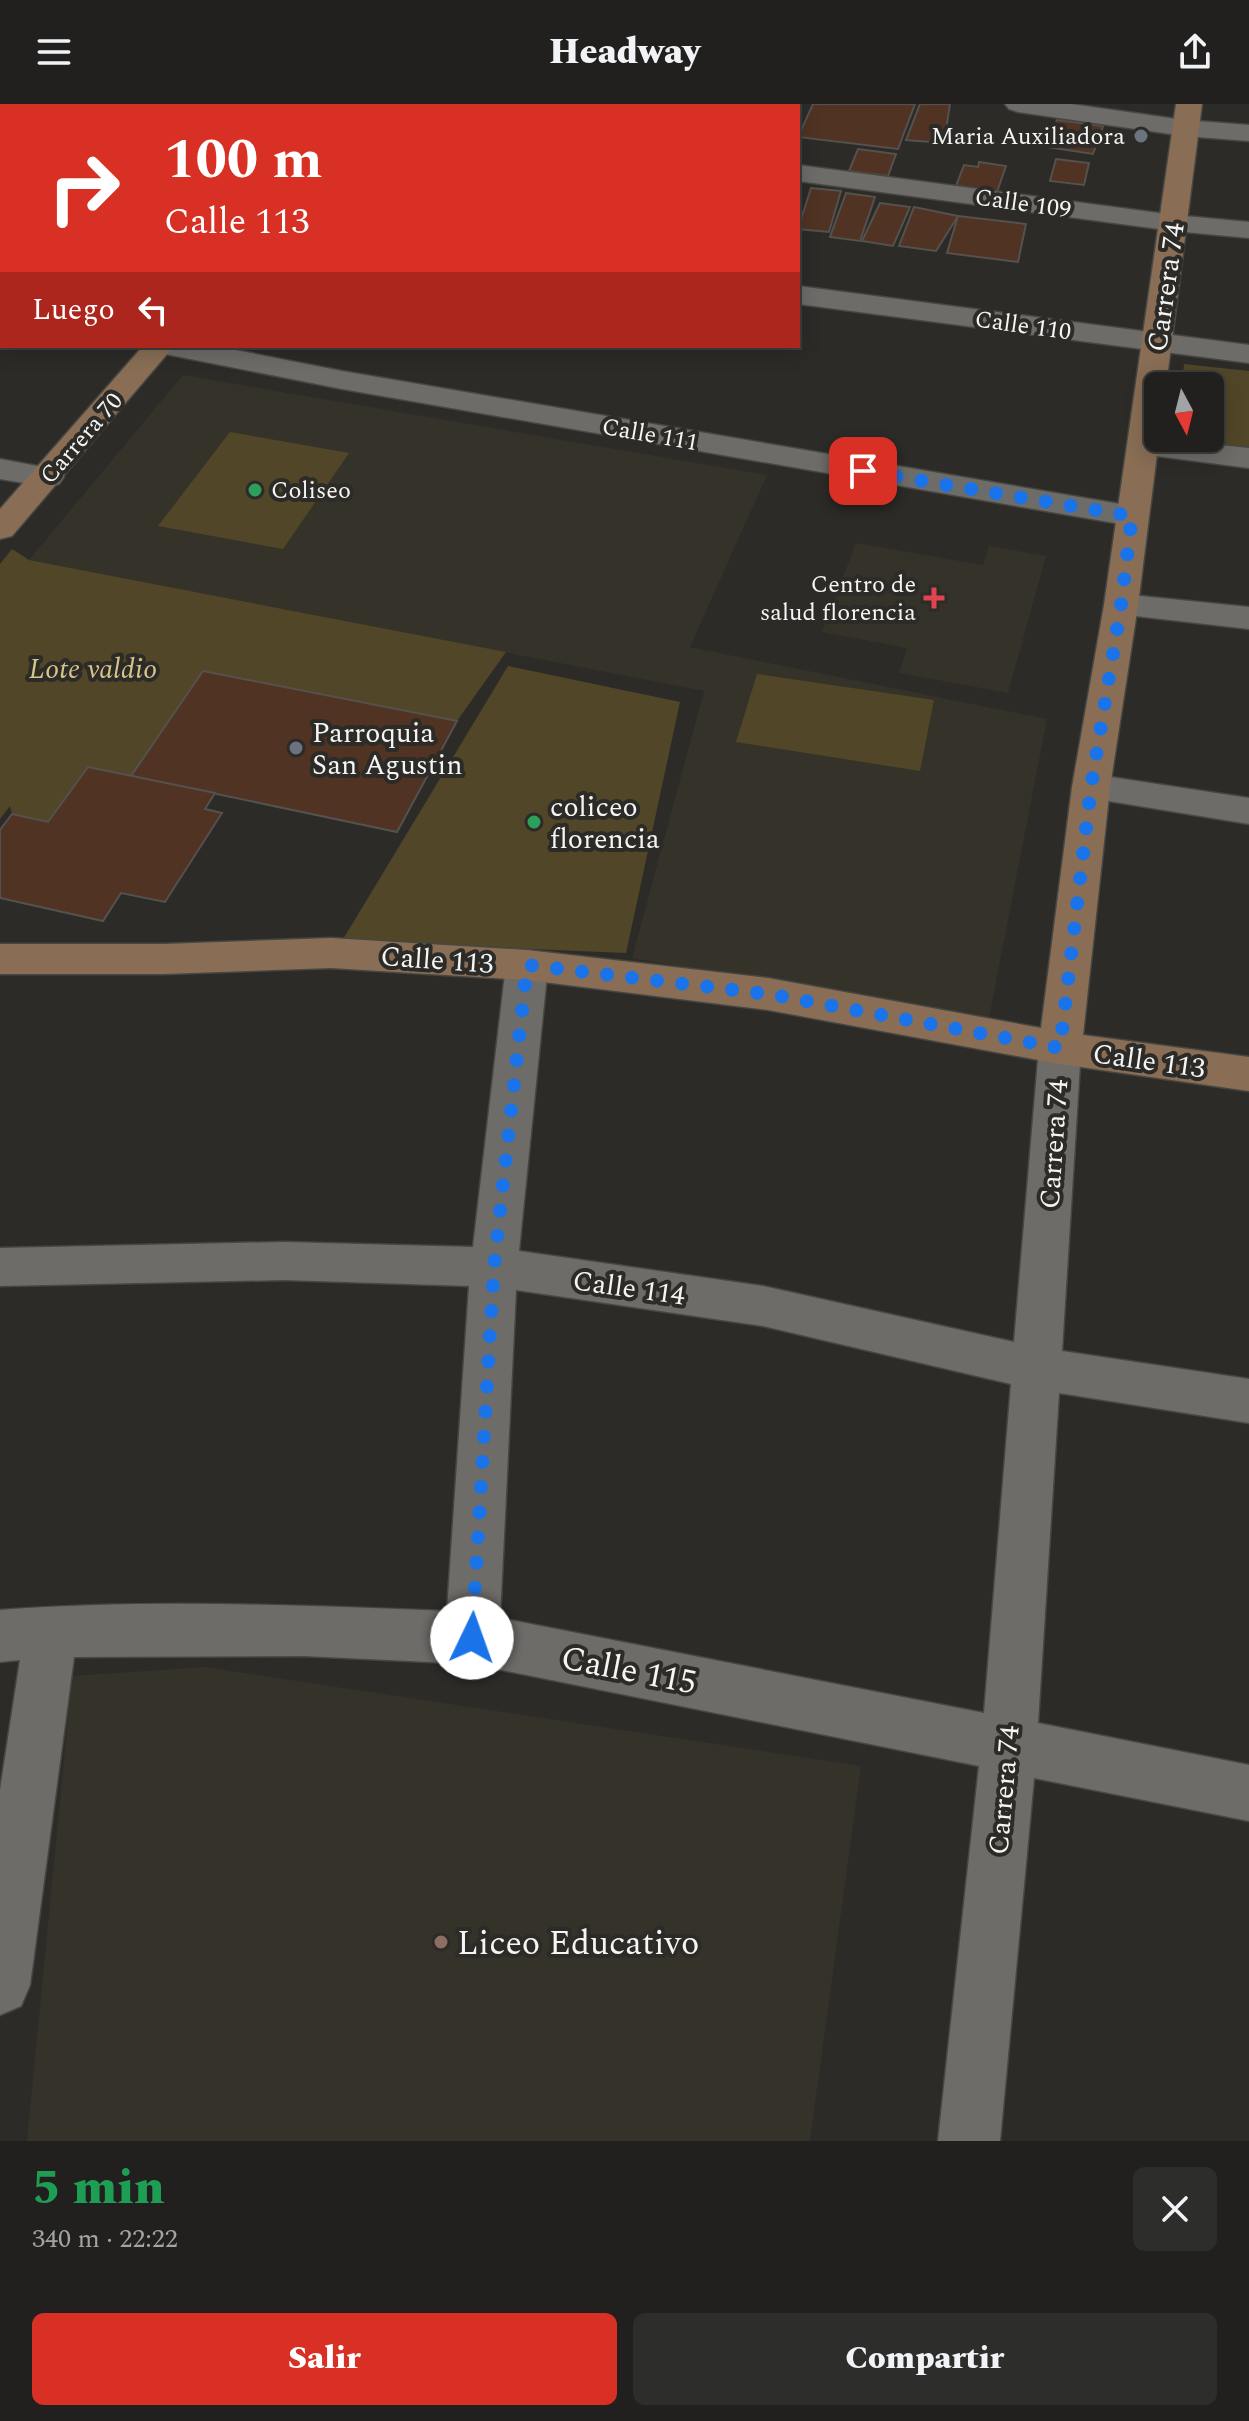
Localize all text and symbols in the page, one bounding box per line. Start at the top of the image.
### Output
text: Headway [549,25,700,80]
icon: menu [32,30,76,74]
icon: share [1173,30,1217,74]
text: 100 m [164,118,323,203]
place label: Maria Auxiliadora [931,119,1125,155]
marker: Maria Auxiliadora [1132,127,1150,145]
icon: right [32,136,136,240]
street label: Calle 109 [972,179,1073,229]
text: Calle 113 [164,195,309,250]
street label: Carrera 74 [1136,220,1197,355]
text: Luego [32,287,115,333]
icon: left [131,288,175,332]
street label: Calle 110 [972,301,1073,351]
north arrow [1144,372,1224,452]
map controls [1144,372,1224,452]
street label: Carrera 70 [32,385,132,492]
street label: Calle 111 [599,409,701,461]
pin [829,437,897,505]
icon: arrive [841,449,885,493]
place label: Coliseo [271,473,351,509]
marker: Coliseo [246,481,264,499]
place label: Centro de salud florencia [760,567,916,631]
marker: Centro de salud florencia [923,587,945,609]
park label: Lote valdio [29,648,157,691]
place label: Parroquia San Agustin [312,712,463,787]
marker: Parroquia San Agustin [287,739,305,757]
place label: coliceo florencia [550,786,660,861]
marker: coliceo florencia [525,813,543,831]
street label: Calle 113 [379,935,495,986]
street label: Calle 113 [1090,1032,1208,1091]
street label: Carrera 74 [1029,1078,1080,1210]
street label: Calle 114 [570,1259,688,1318]
position arrow [430,1596,514,1680]
street label: Calle 115 [556,1632,701,1710]
street label: Carrera 74 [977,1724,1032,1857]
place label: Liceo Educativo [457,1918,699,1970]
marker: Liceo Educativo [432,1933,450,1951]
text: 5 min [32,2152,165,2225]
button: close [1133,2167,1217,2251]
text: 340 m · 22:22 [32,2219,178,2259]
button: Salir [32,2313,617,2405]
button: Compartir [633,2313,1217,2405]

